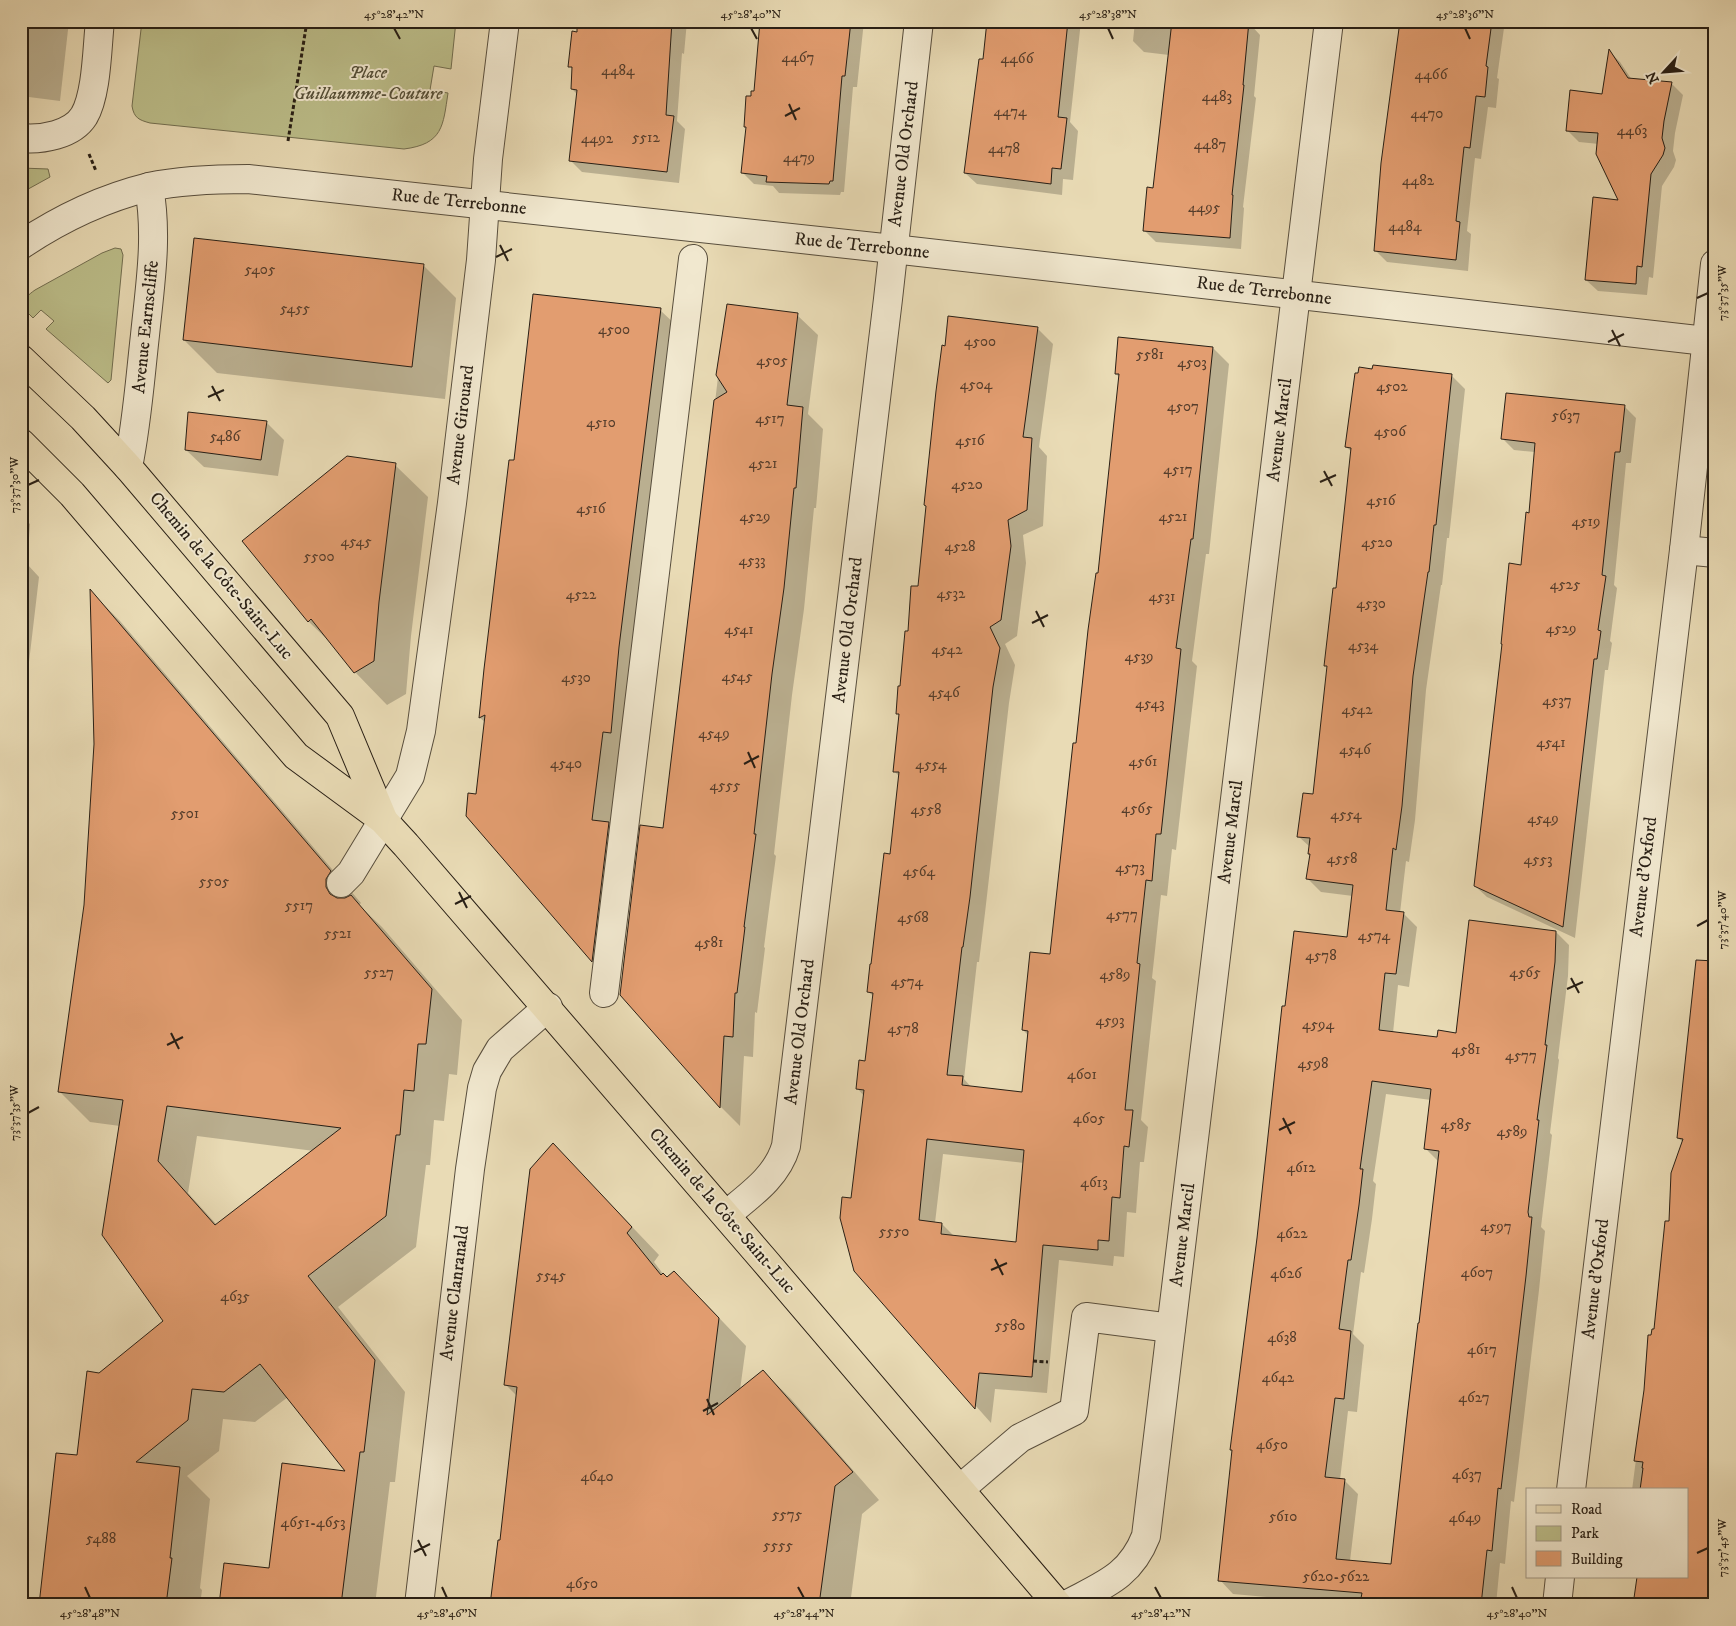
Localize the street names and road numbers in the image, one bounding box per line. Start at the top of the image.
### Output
street label: Avenue Old Orchard [884,80,924,228]
street label: Rue de Terrebonne [390,184,528,220]
street label: Rue de Terrebonne [793,228,931,264]
street label: Avenue Earnscliffe [128,259,164,395]
street label: Rue de Terrebonne [1195,272,1333,310]
street label: Avenue Girouard [443,364,479,486]
street label: Avenue Marcil [1263,376,1297,483]
street label: Chemin de la Côte-Saint-Luc [144,488,298,665]
street label: Avenue Old Orchard [828,556,868,704]
street label: Avenue Marcil [1214,778,1248,885]
street label: Avenue d'Oxford [1626,816,1662,938]
street label: Avenue Old Orchard [780,958,820,1106]
street label: Chemin de la Côte-Saint-Luc [644,1124,800,1298]
street label: Avenue Marcil [1166,1181,1200,1288]
street label: Avenue d'Oxford [1578,1218,1614,1340]
street label: Avenue Clanranald [436,1224,474,1362]

